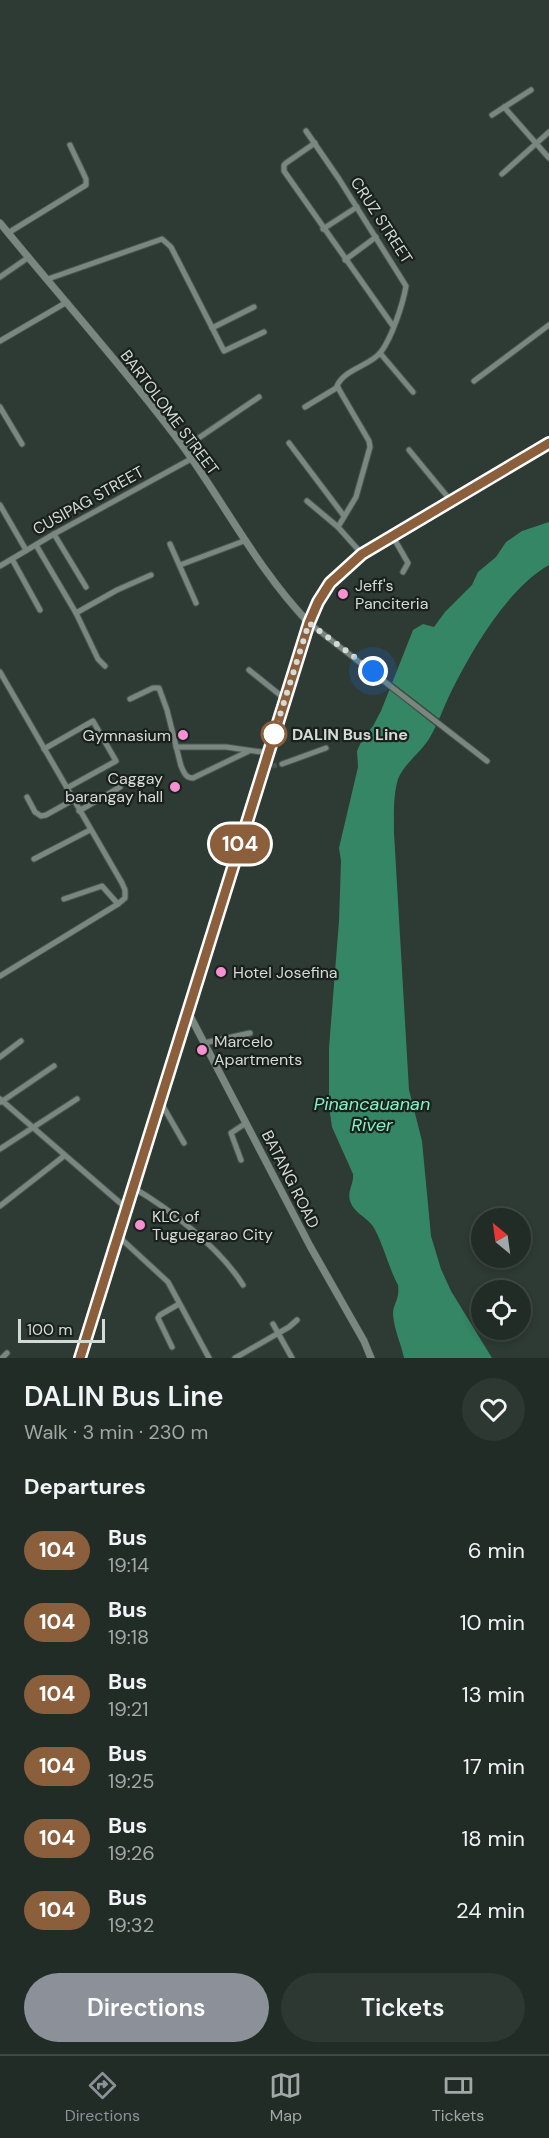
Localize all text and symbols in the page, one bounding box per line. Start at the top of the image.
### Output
street label: CRUZ STREET [346,173,417,267]
street label: BARTOLOME STREET [116,346,224,479]
street label: CUSIPAG STREET [29,461,147,540]
place label: Jeff's Panciteria [355,575,428,614]
marker: Jeff's Panciteria [336,587,350,601]
your location [358,656,388,686]
marker: DALIN Bus Line [261,721,287,747]
place label: DALIN Bus Line [292,724,408,745]
place label: Gymnasium [83,725,171,746]
marker: Gymnasium [176,728,190,742]
place label: Caggay barangay hall [65,768,163,807]
marker: Caggay barangay hall [168,780,182,794]
line badge: 104 [206,824,274,864]
text: 104 [222,830,258,858]
place label: Hotel Josefina [233,962,338,983]
marker: Hotel Josefina [214,965,228,979]
place label: Marcelo Apartments [214,1031,302,1070]
marker: Marcelo Apartments [195,1043,209,1057]
water label: Pinancauanan River [314,1092,430,1137]
street label: BATANG ROAD [257,1127,324,1232]
place label: KLC of Tuguegarao City [152,1206,273,1245]
north arrow [471,1208,531,1268]
map controls [471,1208,531,1340]
marker: KLC of Tuguegarao City [133,1218,147,1232]
button: locate [471,1280,531,1340]
scale bar [18,1316,105,1344]
text: 100 m [27,1319,72,1340]
text: DALIN Bus Line [24,1378,224,1415]
button: heart [462,1378,525,1441]
text: Walk · 3 min · 230 m [24,1419,208,1445]
text: Departures [24,1472,146,1501]
text: Bus [108,1523,147,1552]
text: 104 [39,1536,75,1564]
text: 6 min [468,1536,525,1565]
text: 19:14 [108,1552,149,1578]
text: Bus [108,1595,147,1624]
text: 104 [39,1608,75,1636]
text: 10 min [460,1608,525,1637]
text: 19:18 [108,1624,149,1650]
text: Bus [108,1667,147,1696]
text: 104 [39,1680,75,1708]
text: 13 min [462,1680,525,1709]
text: 19:21 [108,1696,149,1722]
text: Bus [108,1739,147,1768]
text: 104 [39,1752,75,1780]
text: 17 min [463,1752,525,1781]
text: 19:25 [108,1768,155,1794]
text: Bus [108,1811,147,1840]
text: 104 [39,1824,75,1852]
text: 18 min [461,1824,525,1853]
text: 19:26 [108,1840,155,1866]
text: Bus [108,1883,147,1912]
text: 104 [39,1896,75,1924]
text: 24 min [456,1896,525,1925]
text: 19:32 [108,1912,154,1938]
button: Directions [24,1973,269,2042]
button: Tickets [281,1973,525,2042]
tab: Directions [65,2069,140,2126]
tab: Map [269,2069,302,2126]
tab: Tickets [432,2069,484,2126]

